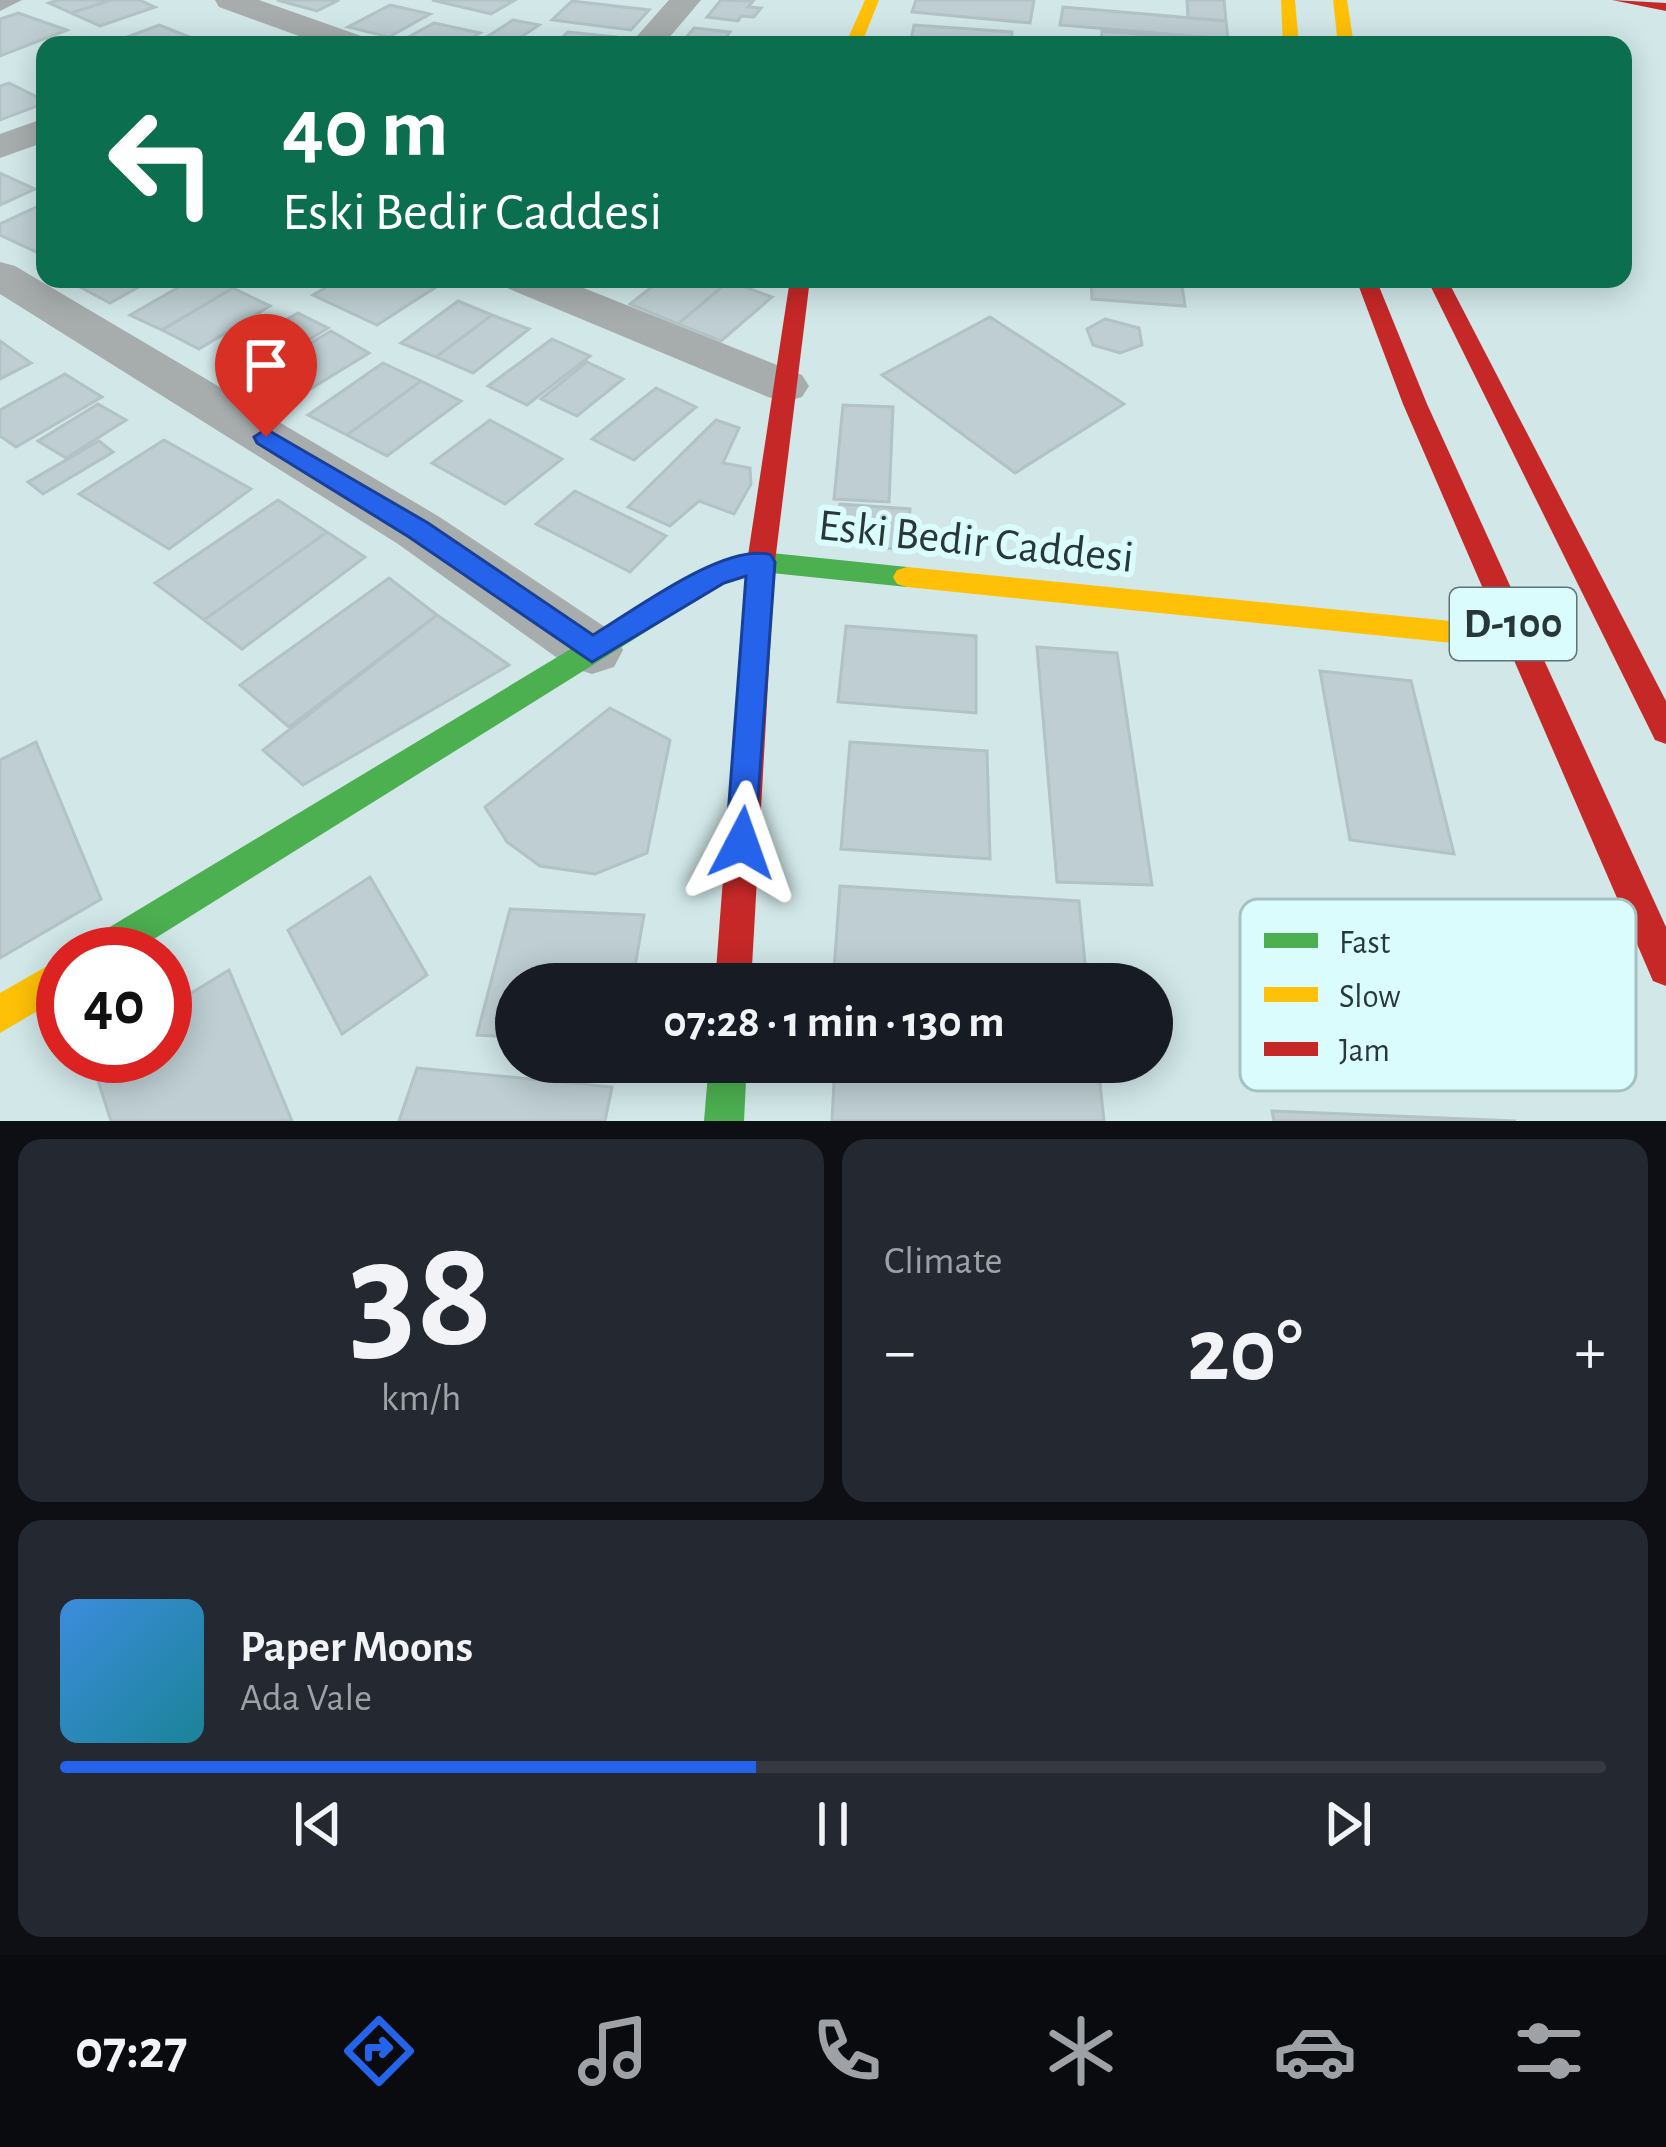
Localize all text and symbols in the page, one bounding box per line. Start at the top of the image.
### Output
icon: left [84,84,240,240]
text: 40 m [282,88,449,172]
text: Eski Bedir Caddesi [282,186,662,240]
pin [215,314,317,437]
icon: arrive [233,332,299,398]
street label: Eski Bedir Caddesi [816,503,1136,581]
road number: D-100 [1450,588,1576,660]
position arrow [679,780,805,906]
legend [1240,899,1636,1091]
speed limit sign: 40 [36,927,192,1083]
text: Fast [1339,927,1391,960]
text: Slow [1339,981,1400,1014]
text: 07:28 · 1 min · 130 m [663,1000,1005,1045]
text: Jam [1339,1035,1390,1068]
text: 38 [349,1219,493,1375]
text: Climate [884,1242,1002,1281]
text: 20° [1187,1307,1303,1397]
text: − [884,1319,916,1385]
text: + [1574,1319,1606,1385]
text: km/h [381,1379,461,1418]
text: Paper Moons [240,1625,473,1670]
text: Ada Vale [240,1679,372,1718]
icon: previous [285,1791,351,1857]
icon: pause [800,1791,866,1857]
icon: next [1315,1791,1381,1857]
icon: directions [337,2009,421,2093]
icon: music [571,2009,655,2093]
icon: phone [805,2009,889,2093]
icon: climate [1039,2009,1123,2093]
icon: car [1273,2009,1357,2093]
icon: filters [1507,2009,1591,2093]
text: 07:27 [75,2024,188,2078]

